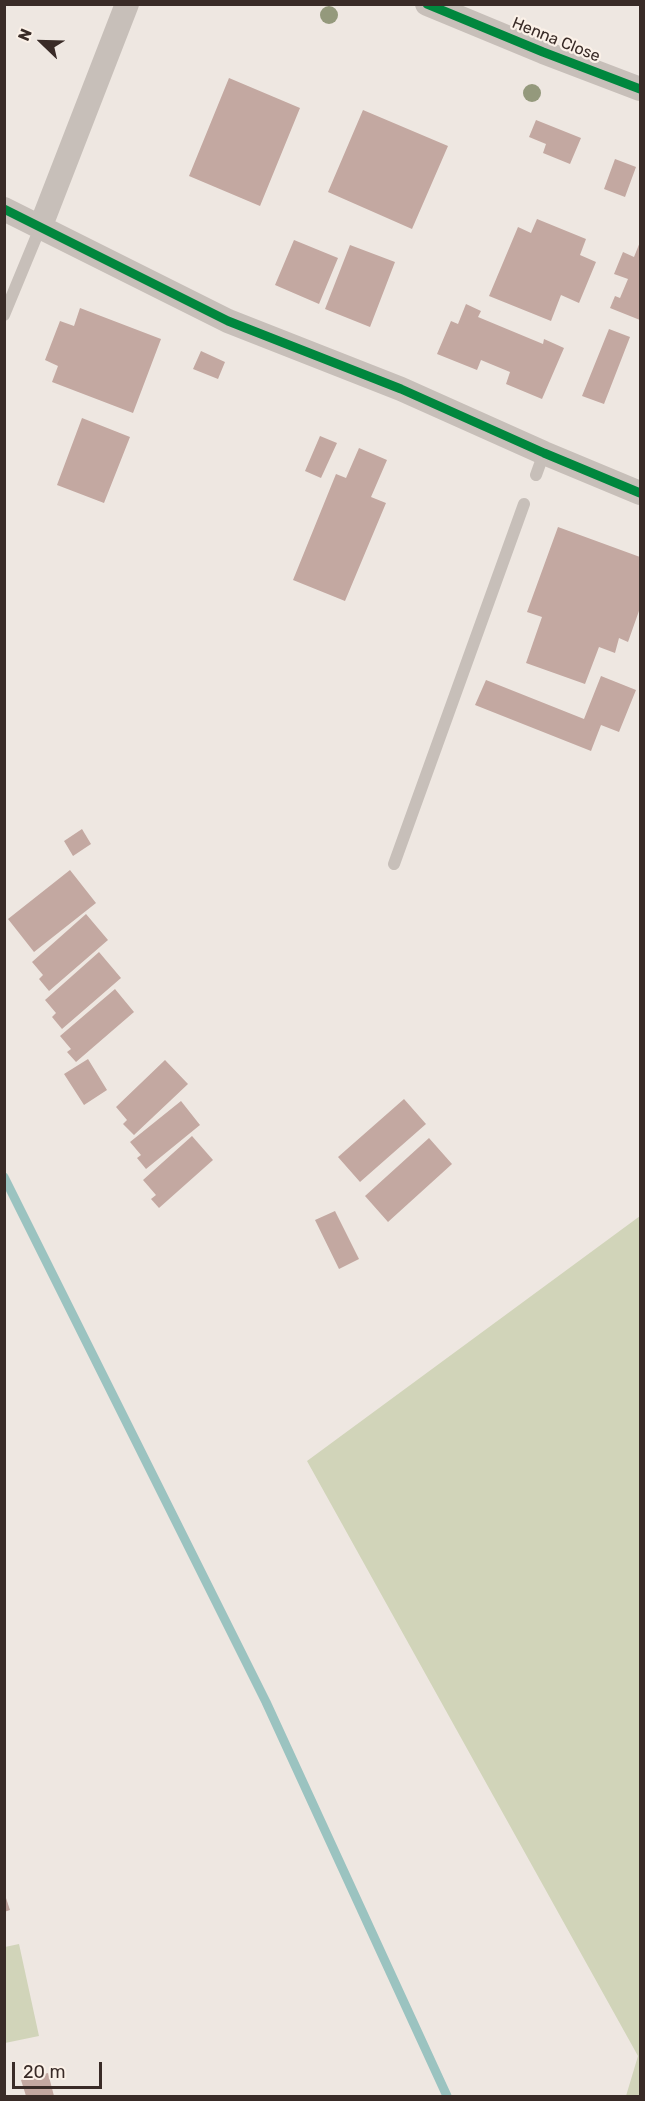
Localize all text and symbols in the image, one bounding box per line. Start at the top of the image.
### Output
north arrow [12,12,72,72]
street label: Henna Close [509,14,603,66]
text: N [14,26,36,44]
scale bar [15,2050,105,2088]
text: 20 m [23,2061,65,2083]

